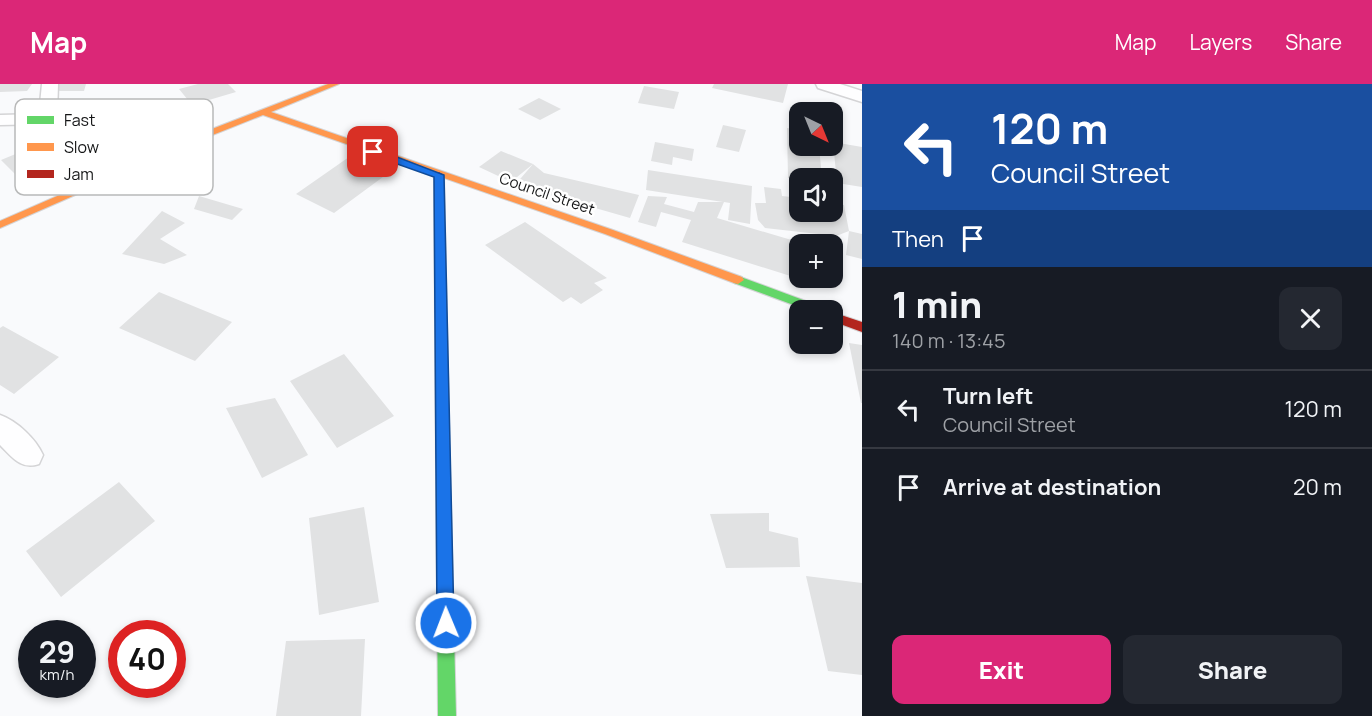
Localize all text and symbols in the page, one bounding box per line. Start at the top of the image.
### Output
text: Map [30,23,87,61]
text: Map [1115,28,1156,56]
text: Layers [1189,28,1252,56]
text: Share [1285,28,1342,56]
legend [15,99,213,195]
text: 120 m [991,99,1108,157]
north arrow [789,102,843,156]
map controls [789,102,843,354]
icon: left [892,108,970,186]
text: Fast [64,109,95,131]
pin [347,126,398,177]
icon: arrive [356,135,389,168]
text: Slow [64,136,99,158]
text: Council Street [991,154,1170,191]
text: Jam [64,163,94,185]
street label: Council Street [497,167,598,220]
button: sound [789,168,843,222]
icon: arrive [956,222,989,255]
text: Then [892,224,944,254]
button: + [789,234,843,288]
text: 1 min [892,280,982,329]
button: close [1279,287,1342,350]
button: − [789,300,843,354]
text: 140 m · 13:45 [892,327,1005,354]
text: Turn left [943,381,1033,411]
icon: left [892,393,925,426]
text: 120 m [1284,394,1342,424]
text: Council Street [943,411,1076,438]
icon: arrive [892,471,925,504]
text: Arrive at destination [943,472,1161,502]
text: 20 m [1293,472,1342,502]
position arrow [414,591,478,655]
speed limit sign: 40 [108,620,186,698]
text: 29 [39,631,75,672]
button: Exit [892,635,1111,704]
button: Share [1123,635,1342,704]
text: km/h [40,664,74,685]

